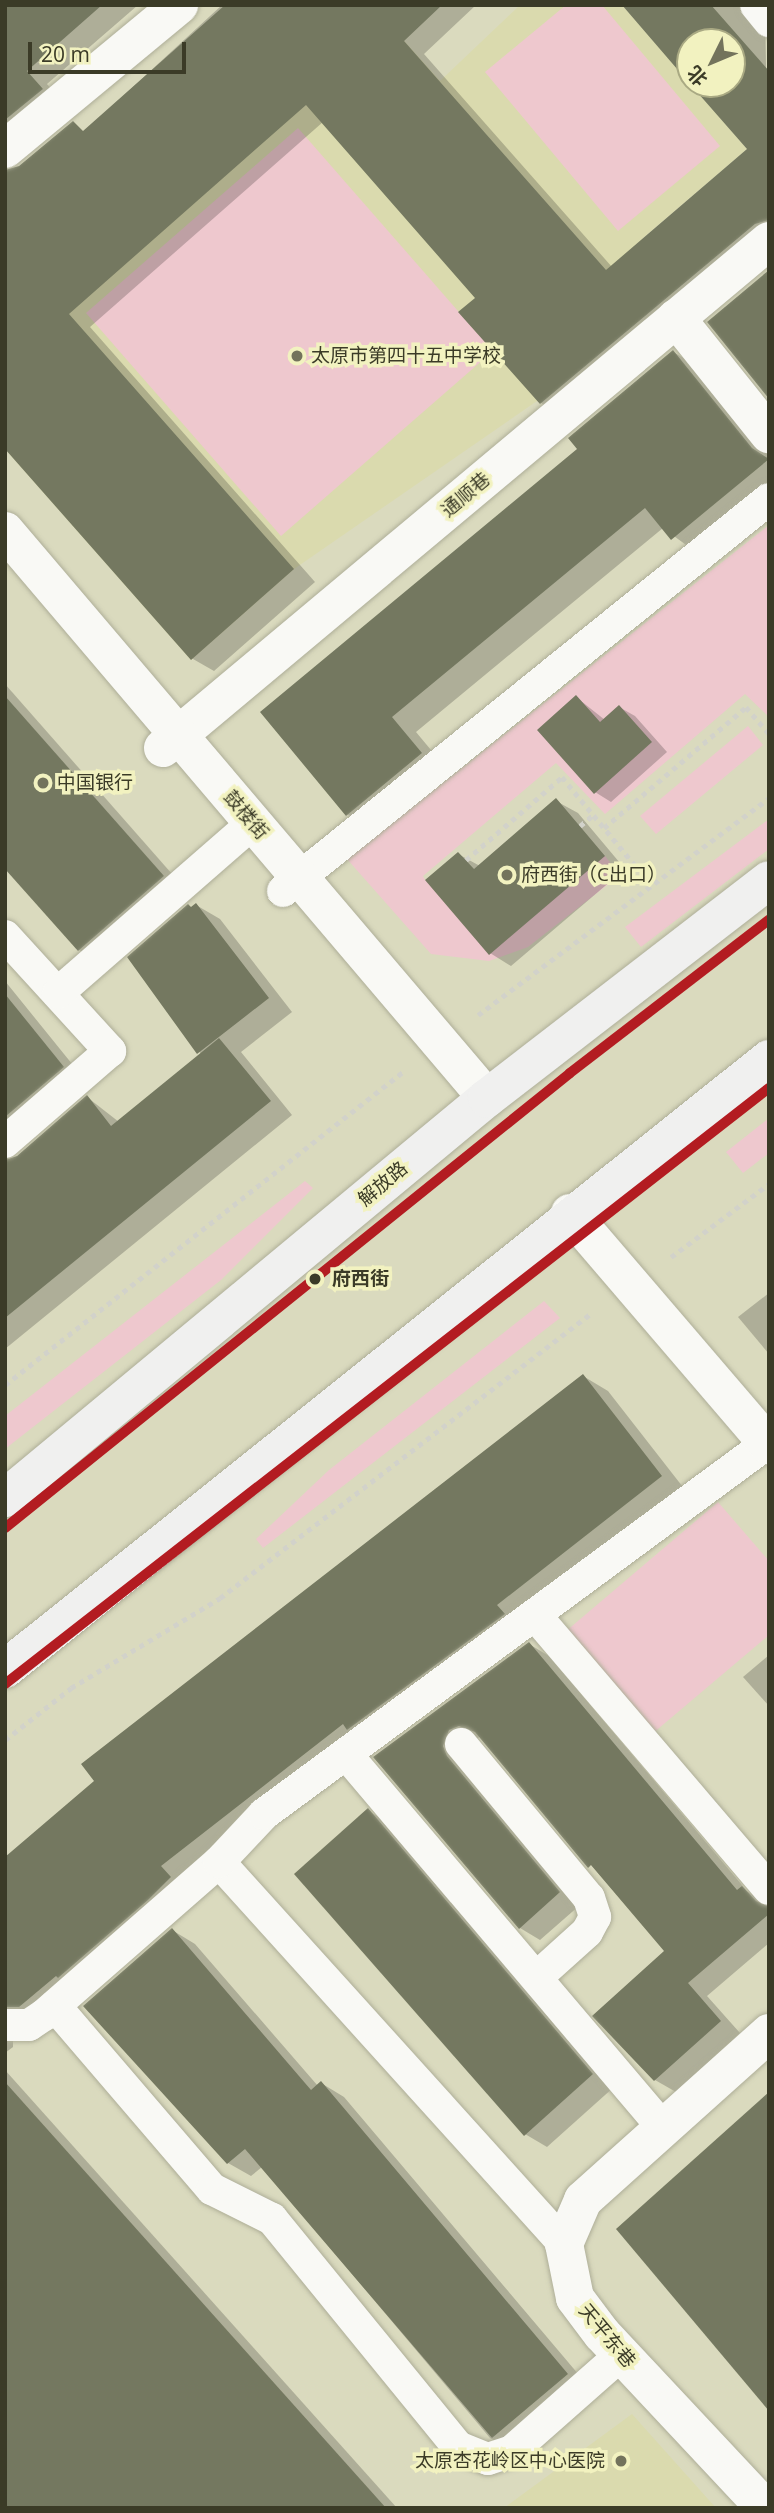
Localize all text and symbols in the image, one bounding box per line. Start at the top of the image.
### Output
scale bar [32,28,189,72]
north arrow [676,28,746,98]
text: 20 m [41,40,90,68]
text: 北 [681,60,713,92]
place label: 太原市第四十五中学校 [311,345,501,367]
marker: 太原市第四十五中学校 [289,348,305,364]
street label: 通顺巷 [437,468,495,522]
place label: 中国银行 [57,772,133,794]
marker: 中国银行 [35,775,51,791]
street label: 鼓楼街 [219,786,273,844]
place label: 府西街（C出口） [521,864,666,886]
marker: 府西街（C出口） [499,867,515,883]
street label: 解放路 [354,1157,412,1211]
marker: 府西街 [304,1268,326,1290]
place label: 府西街 [332,1268,389,1290]
street label: 天平东巷 [574,2300,640,2372]
place label: 太原杏花岭区中心医院 [415,2450,605,2472]
marker: 太原杏花岭区中心医院 [611,2451,631,2471]

